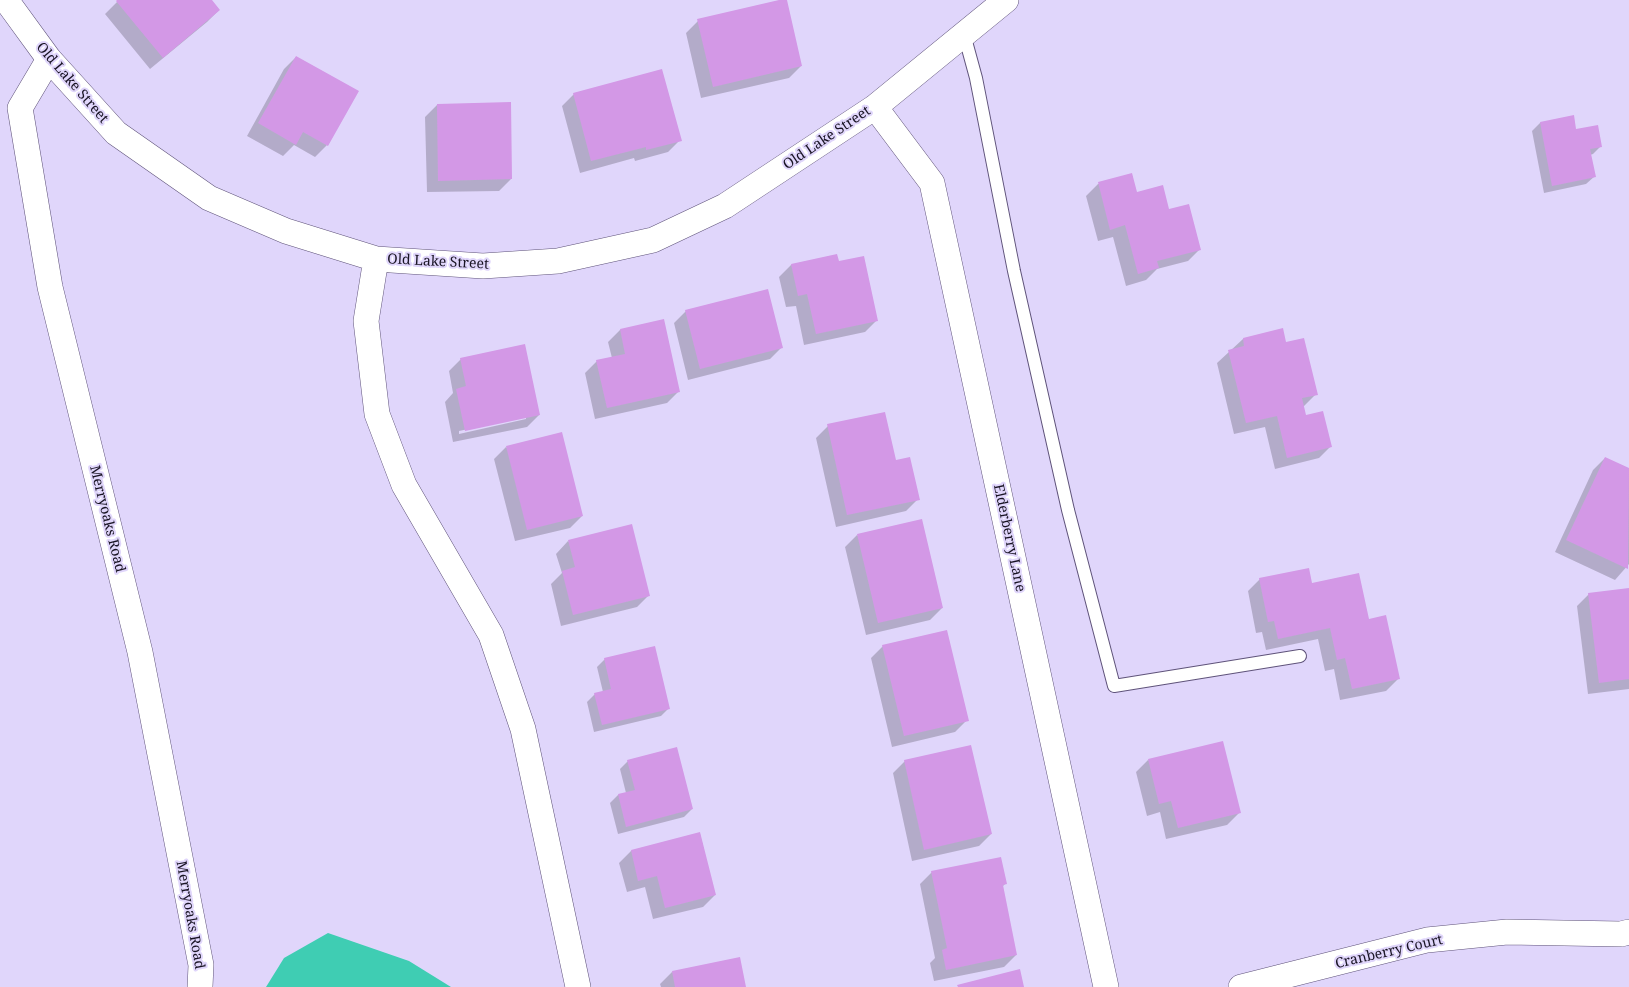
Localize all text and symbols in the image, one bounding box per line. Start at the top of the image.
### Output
street label: Old Lake Street [32,39,112,127]
street label: Old Lake Street [780,103,874,173]
street label: Old Lake Street [387,251,489,273]
street label: Merryoaks Road [86,464,128,574]
street label: Elderberry Lane [989,483,1029,593]
street label: Merryoaks Road [172,860,208,970]
street label: Cranberry Court [1334,931,1444,973]

